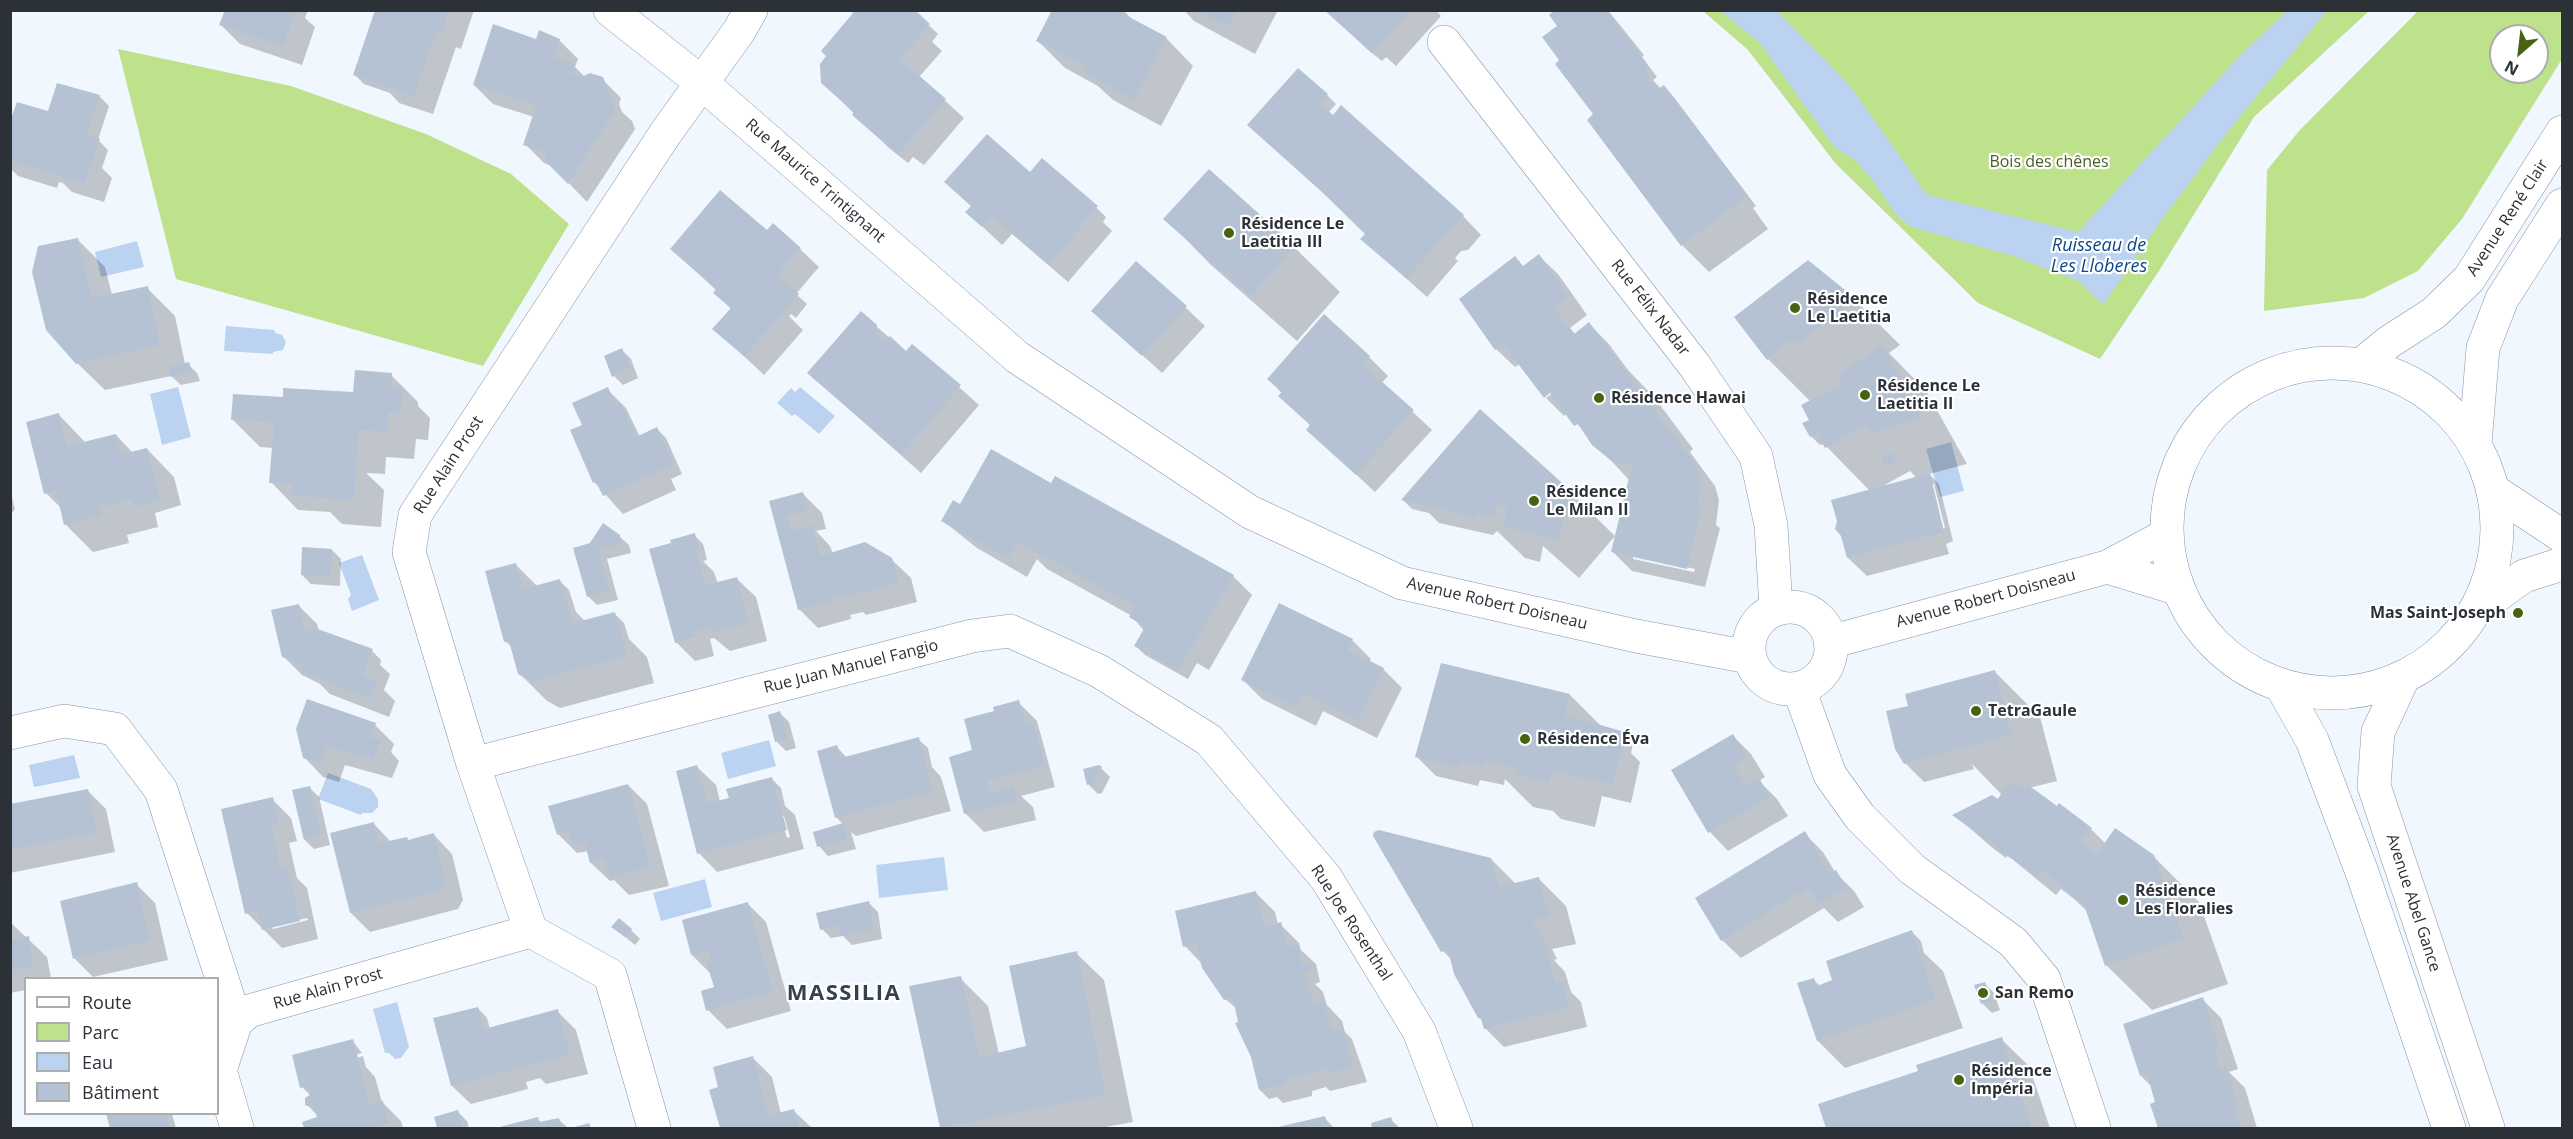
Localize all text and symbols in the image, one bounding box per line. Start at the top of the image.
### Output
north arrow [2489,24,2549,84]
text: N [2501,55,2522,81]
street label: Rue Maurice Trintignant [741,115,889,247]
park label: Bois des chênes [1989,152,2109,172]
street label: Avenue René Clair [2463,156,2553,280]
place label: Résidence Le Laetitia III [1241,214,1344,252]
marker: Résidence Le Laetitia III [1222,226,1236,240]
water label: Ruisseau de Les Lloberes [2051,235,2147,278]
street label: Rue Félix Nadar [1606,256,1694,360]
place label: Résidence Le Laetitia [1807,289,1891,327]
marker: Résidence Le Laetitia [1788,301,1802,315]
place label: Résidence Le Laetitia II [1877,376,1980,414]
place label: Résidence Hawai [1611,388,1746,408]
marker: Résidence Le Laetitia II [1858,388,1872,402]
marker: Résidence Hawai [1592,391,1606,405]
street label: Rue Alain Prost [410,412,488,518]
place label: Résidence Le Milan II [1546,482,1628,520]
marker: Résidence Le Milan II [1527,494,1541,508]
street label: Avenue Robert Doisneau [1894,566,2078,632]
street label: Avenue Robert Doisneau [1405,574,1589,634]
place label: Mas Saint-Joseph [2370,603,2506,623]
marker: Mas Saint-Joseph [2511,606,2525,620]
street label: Rue Juan Manuel Fangio [762,636,940,698]
place label: TetraGaule [1988,701,2077,721]
marker: TetraGaule [1969,704,1983,718]
place label: Résidence Éva [1537,729,1650,749]
marker: Résidence Éva [1518,732,1532,746]
street label: Avenue Abel Gance [2382,832,2444,974]
street label: Rue Joe Rosenthal [1306,861,1396,985]
place label: Résidence Les Floralies [2135,881,2233,919]
marker: Résidence Les Floralies [2116,893,2130,907]
street label: Rue Alain Prost [271,964,385,1014]
legend [24,977,219,1115]
district label: MASSILIA [787,981,901,1007]
place label: San Remo [1995,983,2074,1003]
marker: San Remo [1976,986,1990,1000]
text: Route [82,990,132,1014]
text: Parc [82,1020,119,1044]
text: Eau [82,1050,113,1074]
place label: Résidence Impéria [1971,1061,2052,1099]
marker: Résidence Impéria [1952,1073,1966,1087]
text: Bâtiment [82,1080,159,1104]

